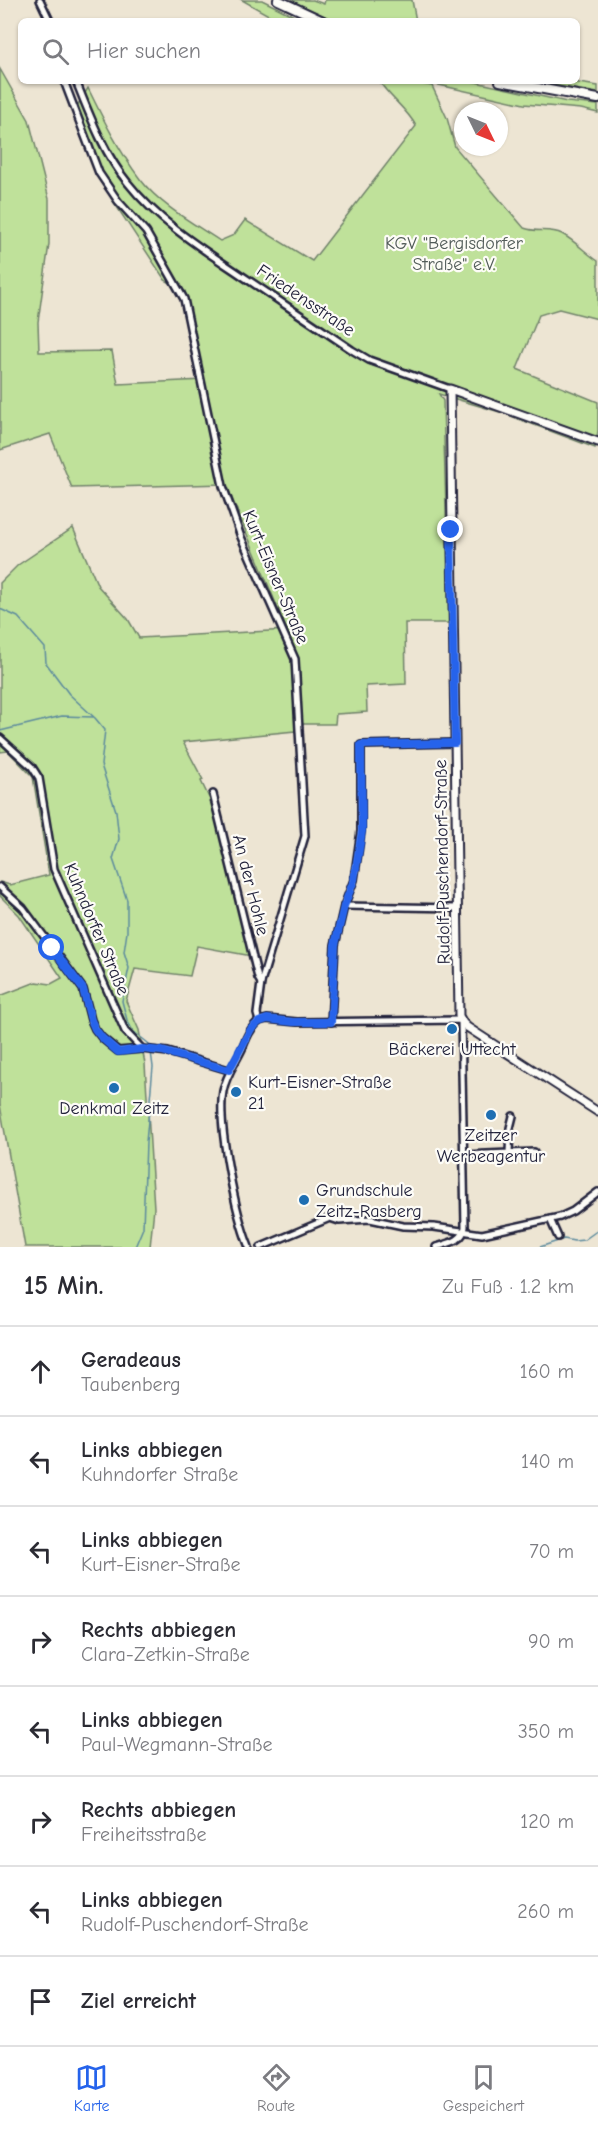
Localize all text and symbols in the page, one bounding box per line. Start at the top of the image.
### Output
search box [18,18,580,84]
icon: search [39,35,72,68]
text: Hier suchen [87,38,201,64]
north arrow [454,102,508,156]
park label: KGV "Bergisdorfer Straße" e.V. [385,233,524,275]
street label: Friedensstraße [253,260,359,341]
street label: Kurt-Eisner-Straße [238,507,313,647]
route end [437,516,463,542]
street label: Rudolf-Puschendorf-Straße [430,759,455,965]
street label: An der Hohle [228,832,273,938]
street label: Kuhndorfer Straße [59,860,134,998]
route start [38,934,64,960]
marker: Bäckerei Uttecht [445,1022,459,1036]
place label: Bäckerei Uttecht [388,1039,516,1060]
place label: Kurt-Eisner-Straße 21 [248,1072,392,1114]
marker: Denkmal Zeitz [107,1081,121,1095]
marker: Kurt-Eisner-Straße 21 [229,1085,243,1099]
place label: Denkmal Zeitz [59,1098,169,1119]
marker: Zeitzer Werbeagentur [484,1108,498,1122]
place label: Zeitzer Werbeagentur [437,1125,546,1167]
place label: Grundschule Zeitz-Rasberg [316,1180,422,1222]
marker: Grundschule Zeitz-Rasberg [297,1193,311,1207]
text: 15 Min. [24,1271,103,1301]
text: Zu Fuß · 1.2 km [442,1275,574,1298]
text: Geradeaus [81,1347,181,1373]
icon: ahead [24,1355,57,1388]
text: 160 m [520,1360,574,1383]
text: Taubenberg [81,1373,181,1396]
text: Links abbiegen [81,1437,223,1463]
icon: left [24,1445,57,1478]
text: 140 m [521,1450,574,1473]
text: Kuhndorfer Straße [81,1463,238,1486]
text: Links abbiegen [81,1527,223,1553]
icon: left [24,1535,57,1568]
text: 70 m [529,1540,574,1563]
text: Kurt-Eisner-Straße [81,1553,240,1576]
text: Rechts abbiegen [81,1617,236,1643]
icon: right [24,1625,57,1658]
text: 90 m [528,1630,574,1653]
text: Clara-Zetkin-Straße [81,1643,250,1666]
text: Links abbiegen [81,1707,223,1733]
icon: left [24,1715,57,1748]
text: 350 m [518,1720,574,1743]
text: Paul-Wegmann-Straße [81,1733,273,1756]
text: Rechts abbiegen [81,1797,236,1823]
icon: right [24,1805,57,1838]
text: 120 m [520,1810,574,1833]
text: Freiheitsstraße [81,1823,206,1846]
text: Links abbiegen [81,1887,223,1913]
icon: left [24,1895,57,1928]
text: 260 m [517,1900,574,1923]
text: Rudolf-Puschendorf-Straße [81,1913,309,1936]
icon: arrive [24,1985,57,2018]
text: Ziel erreicht [81,1988,196,2014]
tab: Karte [74,2061,109,2115]
tab: Route [257,2061,295,2115]
tab: Gespeichert [443,2061,524,2115]

